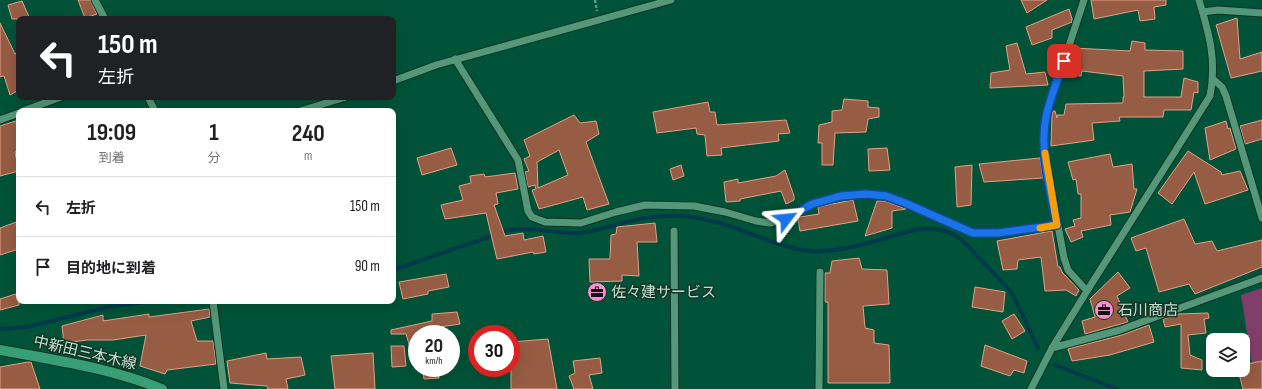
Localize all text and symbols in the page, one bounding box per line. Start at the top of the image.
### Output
text: 150 m [98,28,158,61]
icon: left [32,32,84,84]
pin [1047,44,1081,78]
icon: arrive [1053,50,1075,72]
text: 左折 [98,67,134,88]
text: 19:09 [87,118,136,147]
text: 1 [209,118,219,147]
text: 240 [292,119,325,148]
text: m [304,148,312,164]
text: 到着 [99,150,125,166]
text: 分 [207,150,220,166]
icon: left [32,196,54,218]
text: 150 m [350,197,380,216]
position arrow [765,198,807,240]
text: 左折 [66,199,96,218]
icon: arrive [32,256,54,278]
text: 90 m [355,257,380,276]
text: 目的地に到着 [66,259,156,278]
office icon: 佐々建サービス [586,281,608,303]
place label: 佐々建サービス [611,283,716,302]
office icon: 石川商店 [1093,299,1115,321]
place label: 石川商店 [1118,301,1178,320]
speed limit sign: 30 [468,325,520,377]
street label: 中新田三本木線 [32,332,138,374]
map controls [1206,333,1250,377]
button: layers [1206,333,1250,377]
text: 20 [425,334,443,358]
text: km/h [425,355,443,367]

